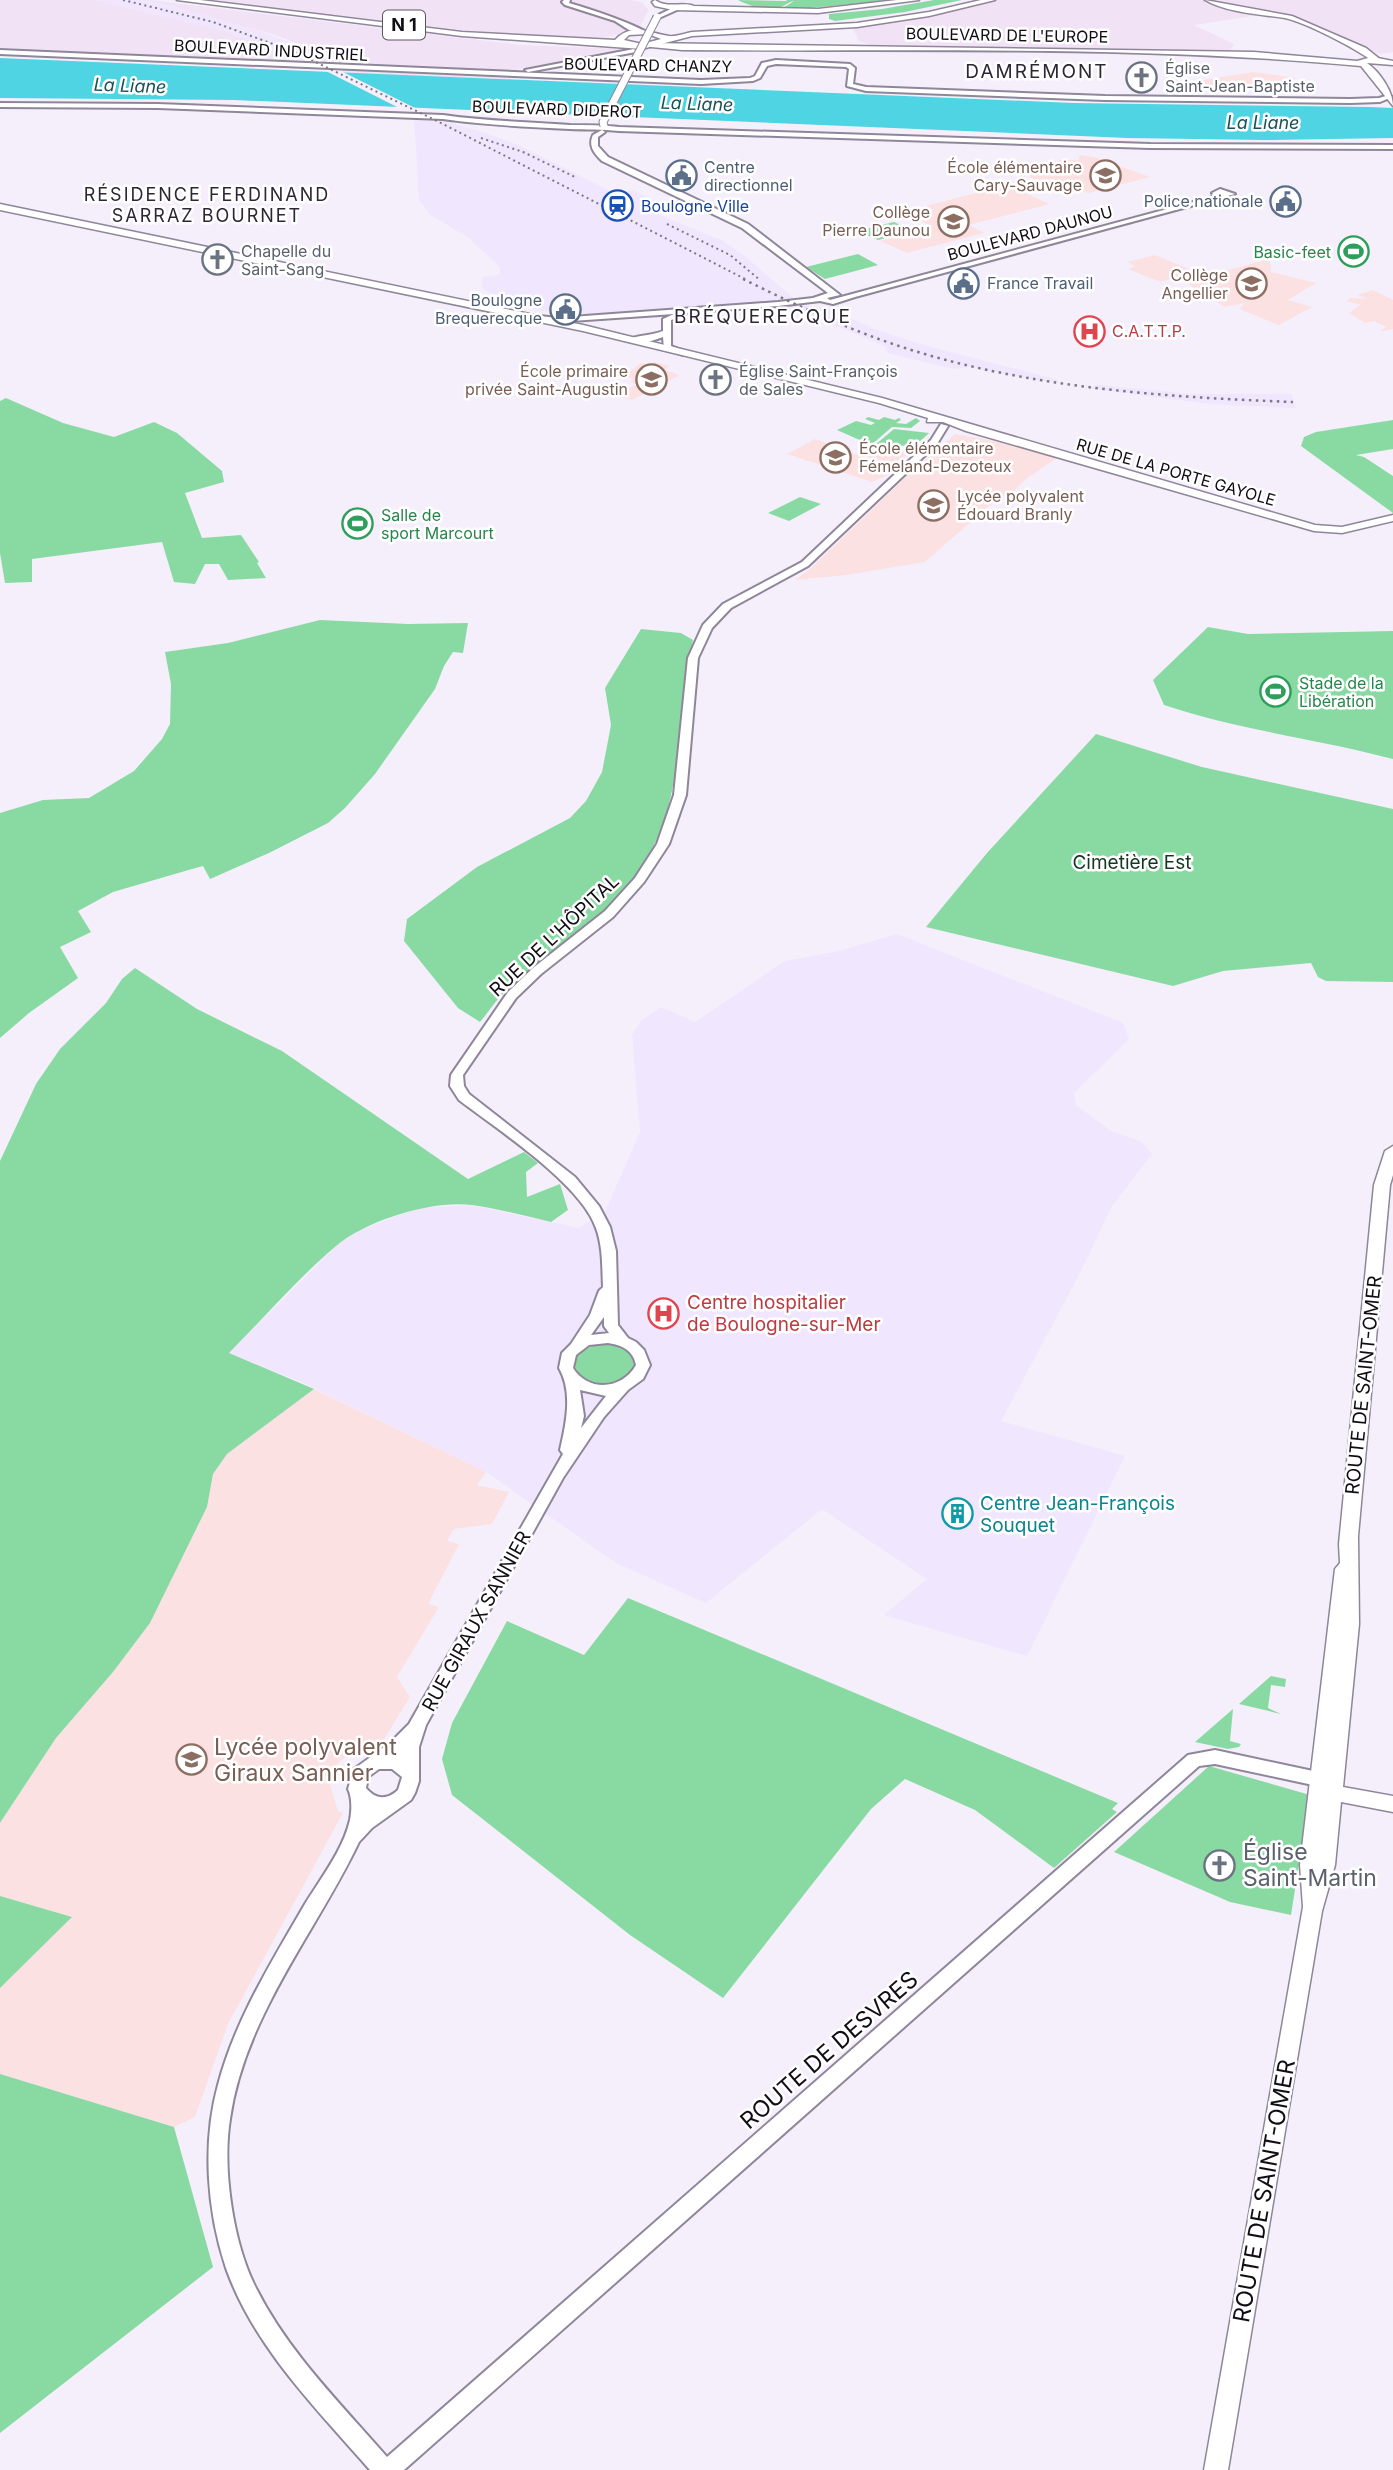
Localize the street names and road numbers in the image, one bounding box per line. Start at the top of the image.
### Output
road number: N 1 [383,10,425,40]
street label: BOULEVARD DE L'EUROPE [906,23,1108,47]
street label: BOULEVARD INDUSTRIEL [173,35,369,65]
street label: BOULEVARD CHANZY [564,54,732,76]
street label: BOULEVARD DIDEROT [472,96,642,122]
street label: BOULEVARD DAUNOU [945,201,1115,265]
street label: RUE DE LA PORTE GAYOLE [1074,434,1278,510]
street label: RUE DE L'HÔPITAL [485,869,624,1001]
street label: ROUTE DE SAINT-OMER [1341,1274,1386,1496]
street label: RUE GIRAUX SANNIER [417,1527,536,1715]
street label: ROUTE DE DESVRES [735,1965,923,2135]
street label: ROUTE DE SAINT-OMER [1227,2057,1301,2325]

